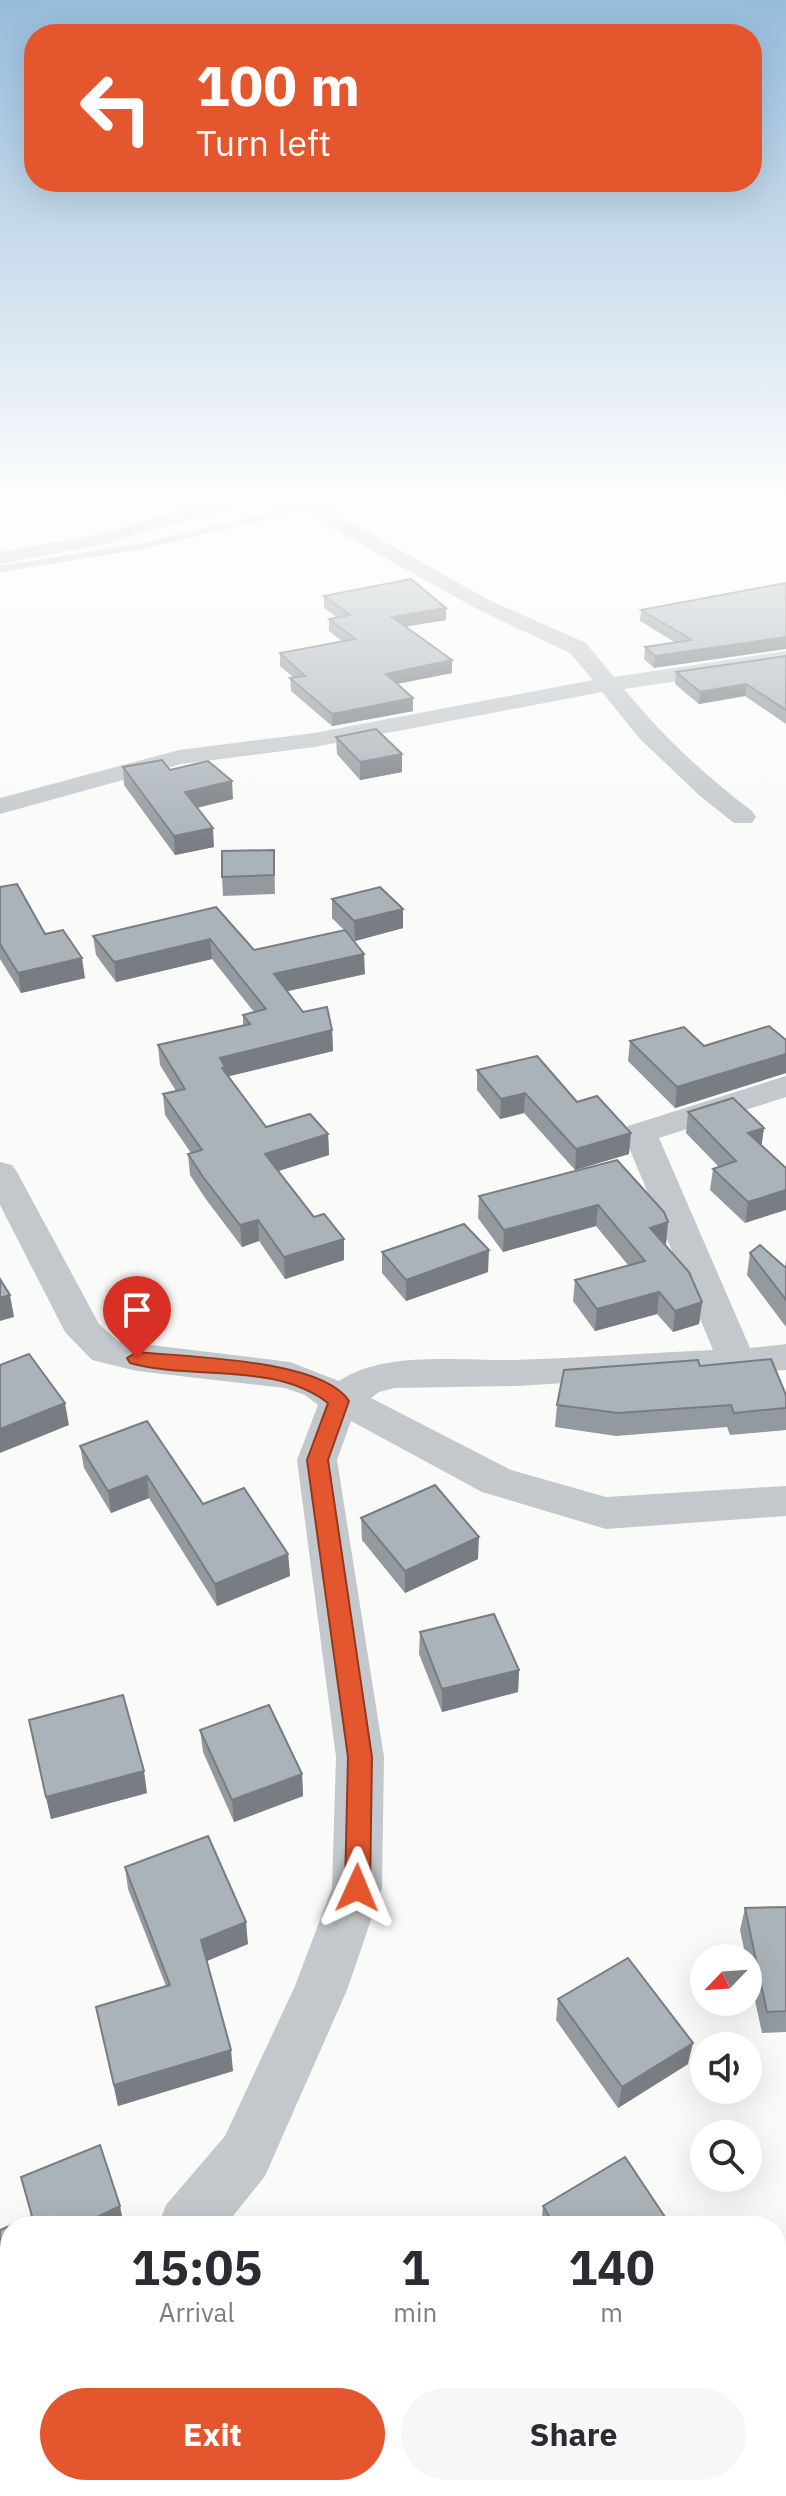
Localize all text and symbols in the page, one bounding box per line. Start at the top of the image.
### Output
text: 100 m [196,49,360,121]
icon: left [64,56,168,160]
text: Turn left [196,119,331,166]
pin [103,1276,171,1358]
icon: arrive [115,1288,159,1332]
position arrow [315,1846,399,1930]
north arrow [690,1944,762,2016]
map controls [690,1944,762,2192]
button: sound [690,2032,762,2104]
button: search [690,2120,762,2192]
text: 15:05 [131,2236,262,2298]
text: 1 [401,2236,430,2298]
text: 140 [568,2236,655,2298]
text: Arrival [159,2295,235,2329]
text: min [393,2295,437,2329]
text: m [600,2295,623,2329]
button: Exit [40,2388,385,2480]
button: Share [401,2388,746,2480]

